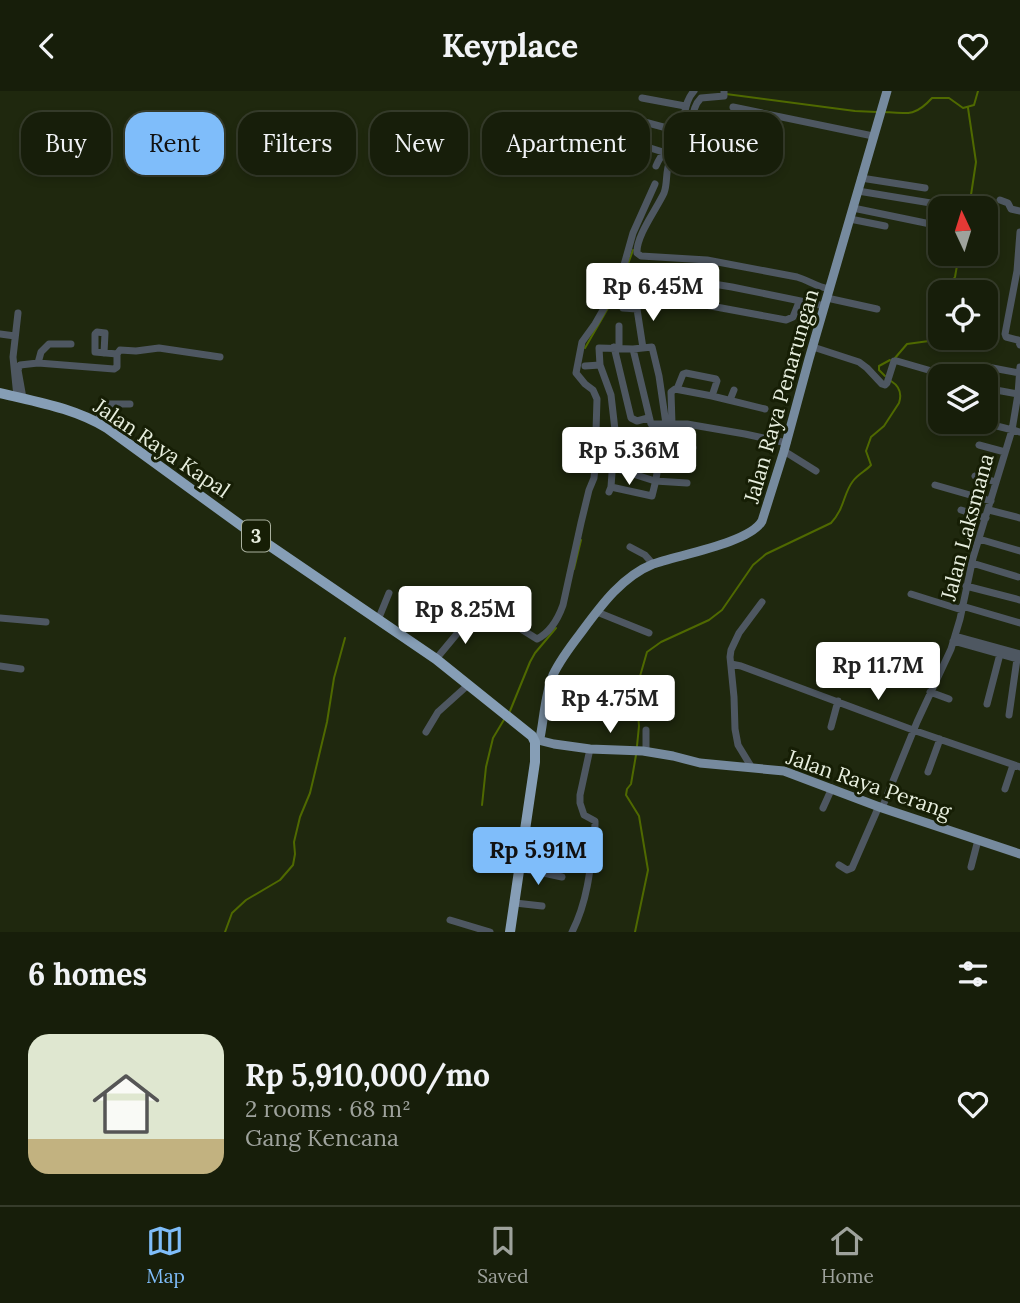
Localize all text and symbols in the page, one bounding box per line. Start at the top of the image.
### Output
text: Keyplace [442,25,578,66]
icon: back [28,27,66,65]
icon: heart [954,27,992,65]
chip: Buy [21,112,111,175]
chip: Rent [125,112,224,175]
chip: Filters [238,112,356,175]
chip: New [370,112,468,175]
chip: Apartment [482,112,650,175]
chip: House [664,112,783,175]
north arrow [928,196,998,266]
map controls [928,196,998,434]
pin: Rp 6.45M [581,264,725,323]
text: Rp 6.45M [602,271,704,300]
button: locate [928,280,998,350]
street label: Jalan Raya Penarungan [737,286,825,507]
button: layers [928,364,998,434]
street label: Jalan Raya Kapal [88,392,235,504]
pin: Rp 5.36M [557,427,701,487]
text: Rp 5.36M [578,435,680,464]
street label: Jalan Laksmana [934,451,1000,604]
road number: 3 [242,521,270,551]
pin: Rp 8.25M [393,587,537,646]
text: Rp 8.25M [414,594,516,623]
pin: Rp 11.7M [806,643,950,702]
text: Rp 11.7M [832,650,924,679]
pin: Rp 4.75M [538,675,682,735]
text: Rp 4.75M [561,683,659,712]
street label: Jalan Raya Perang [782,743,955,825]
pin: Rp 5.91M [466,827,610,887]
text: Rp 5.91M [489,835,587,864]
text: 6 homes [28,955,147,993]
icon: filters [954,955,992,993]
text: Rp 5,910,000/mo [245,1056,490,1094]
icon: home [84,1062,168,1146]
icon: heart [954,1085,992,1123]
text: 2 rooms · 68 m² [245,1094,411,1123]
text: Gang Kencana [245,1123,399,1152]
tab: Map [146,1222,185,1288]
tab: Saved [477,1222,529,1288]
tab: Home [821,1222,874,1288]

